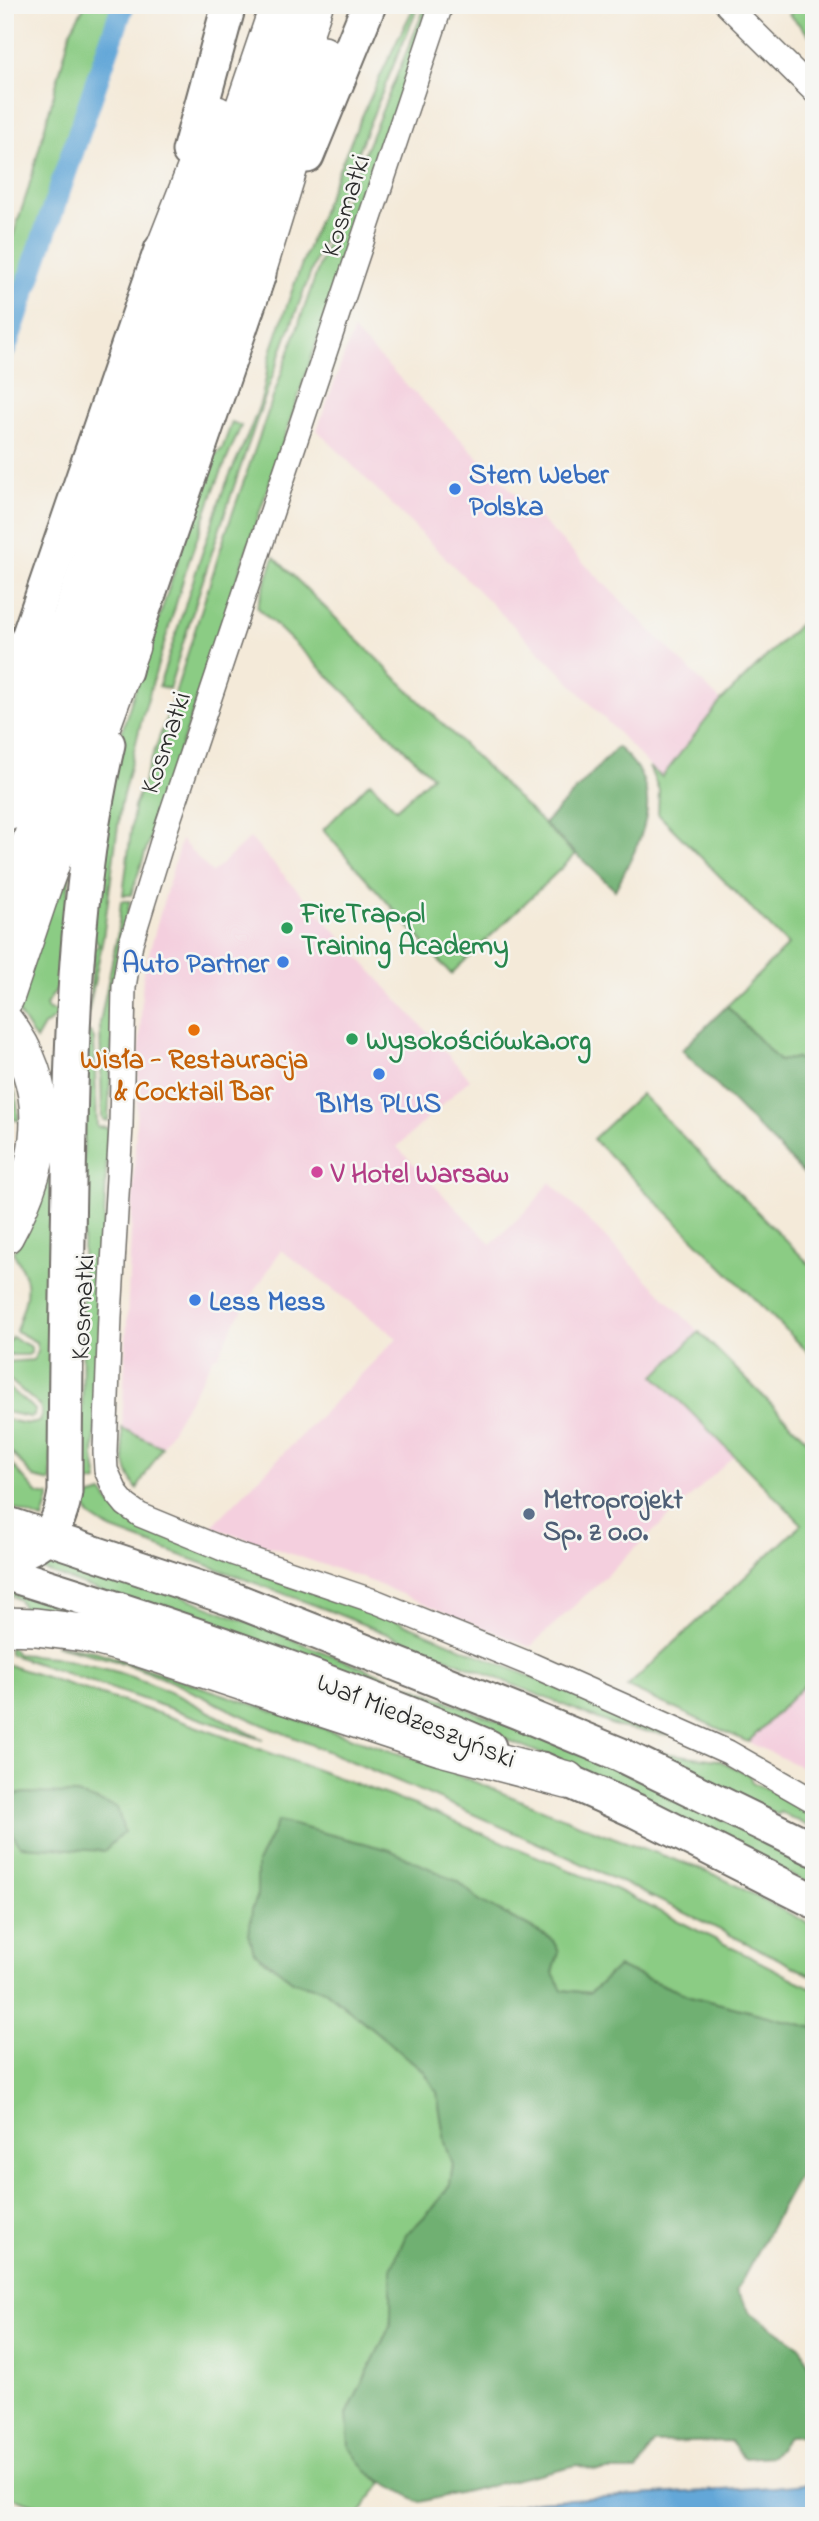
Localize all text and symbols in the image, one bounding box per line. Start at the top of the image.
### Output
street label: Kosmatki [311,149,383,263]
place label: Stern Weber Polska [469,456,610,529]
marker: Stern Weber Polska [447,481,463,497]
street label: Kosmatki [131,686,204,800]
place label: FireTrap.pl Training Academy [299,895,509,969]
marker: FireTrap.pl Training Academy [279,920,295,936]
place label: Auto Partner [122,945,270,986]
marker: Auto Partner [275,954,291,970]
marker: Wisła - Restauracja & Cocktail Bar [186,1022,202,1038]
place label: Wysokościówka.org [366,1022,591,1064]
marker: Wysokościówka.org [344,1031,360,1047]
place label: Wisła - Restauracja & Cocktail Bar [80,1041,308,1114]
marker: BIMs PLUS [371,1066,387,1082]
place label: BIMs PLUS [315,1085,441,1126]
place label: V Hotel Warsaw [330,1155,509,1196]
marker: V Hotel Warsaw [309,1164,325,1180]
street label: Kosmatki [61,1253,108,1361]
place label: Less Mess [209,1283,325,1324]
marker: Less Mess [187,1292,203,1308]
place label: Metroprojekt Sp. z o.o. [543,1481,684,1554]
marker: Metroprojekt Sp. z o.o. [521,1506,537,1522]
street label: Wał Miedzeszyński [310,1664,522,1781]

